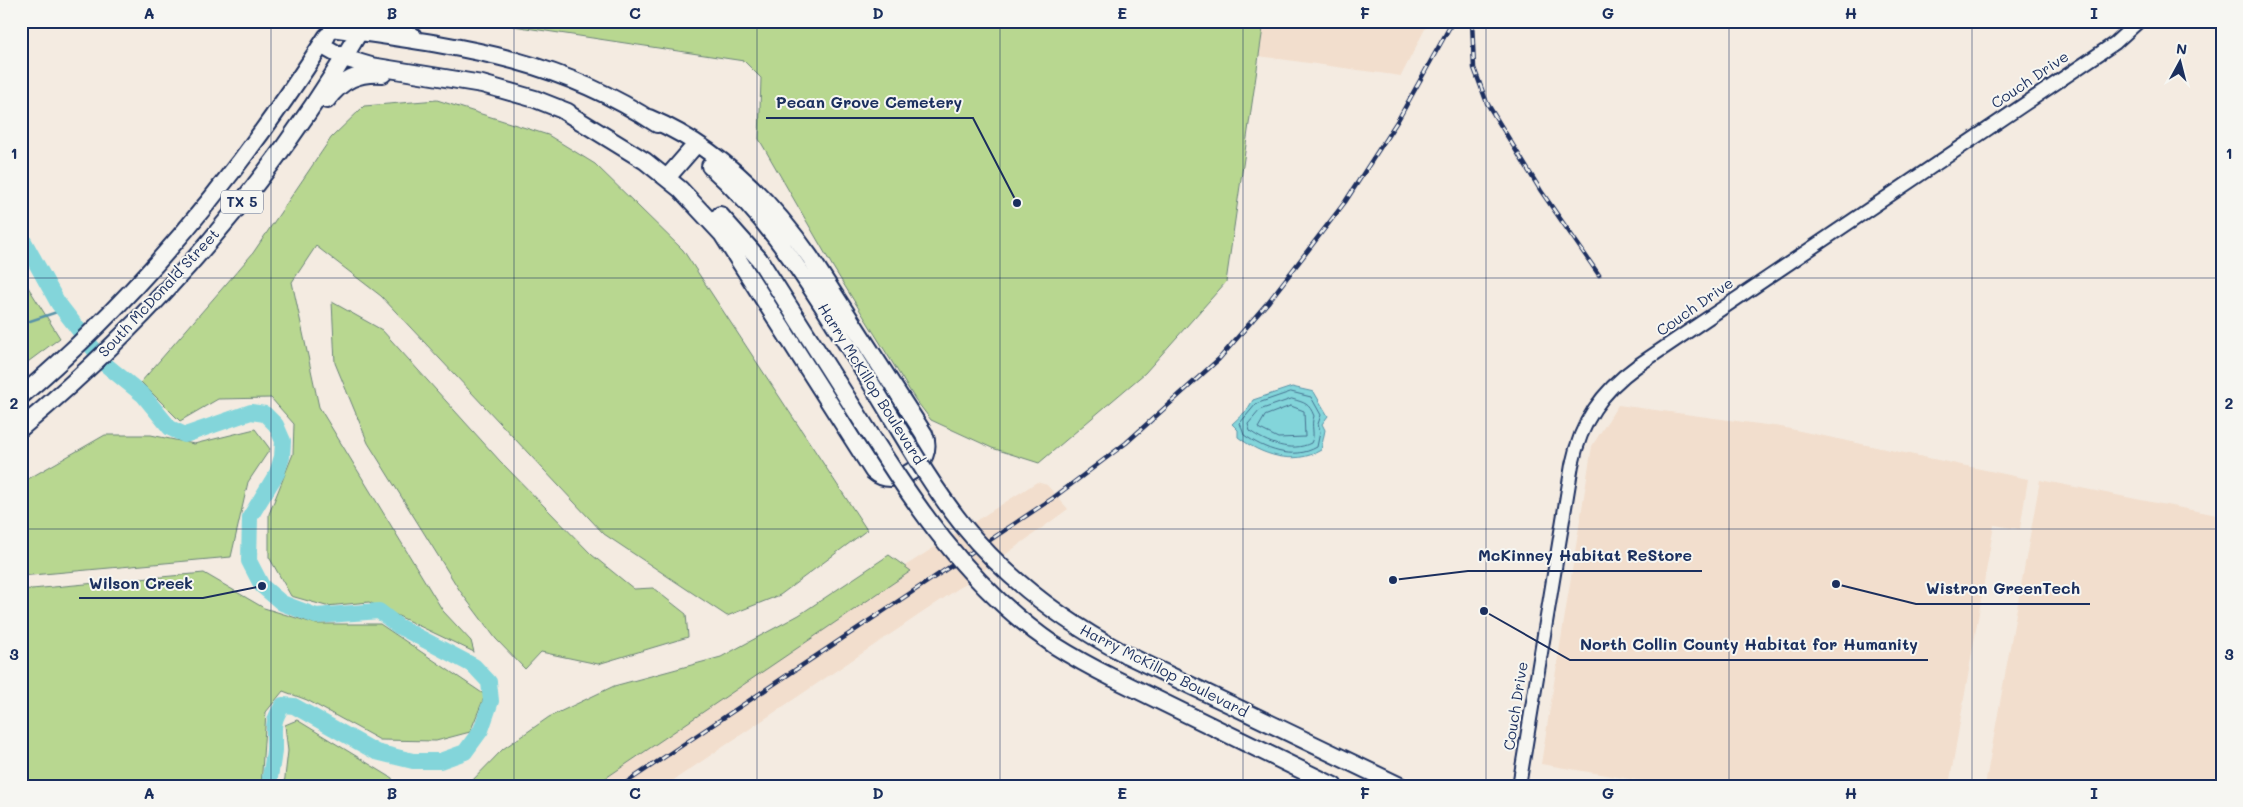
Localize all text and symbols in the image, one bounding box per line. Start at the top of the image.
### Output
text: A [143,2,155,23]
text: B [387,2,397,23]
text: C [629,2,641,23]
text: D [872,2,884,23]
text: E [1117,2,1127,23]
text: F [1360,2,1370,23]
text: G [1602,2,1614,23]
text: H [1845,2,1857,23]
text: I [2090,2,2098,23]
north arrow [2156,38,2206,88]
text: N [2175,39,2188,59]
street label: Couch Drive [1987,46,2072,112]
callout: Pecan Grove Cemetery [766,87,973,118]
text: Pecan Grove Cemetery [776,91,963,112]
text: 1 [10,142,18,163]
text: 1 [2225,142,2233,163]
road number: TX 5 [221,190,263,213]
street label: South McDonald Street [93,224,223,361]
street label: Couch Drive [1652,272,1737,340]
street label: Harry McKillop Boulevard [814,299,930,468]
text: 2 [10,392,19,413]
text: 2 [2225,392,2234,413]
callout: McKinney Habitat ReStore [1468,540,1702,571]
text: McKinney Habitat ReStore [1478,544,1692,565]
callout: Wilson Creek [79,567,203,598]
text: Wilson Creek [89,572,193,593]
callout: Wistron GreenTech [1916,573,2090,604]
text: Wistron GreenTech [1926,577,2080,598]
street label: Harry McKillop Boulevard [1077,619,1252,721]
callout: North Collin County Habitat for Humanity [1570,629,1928,660]
text: North Collin County Habitat for Humanity [1580,633,1918,654]
text: 3 [9,643,19,664]
text: 3 [2224,643,2234,664]
street label: Couch Drive [1498,660,1532,752]
text: A [143,782,155,803]
text: B [387,782,397,803]
text: C [629,782,641,803]
text: D [872,782,884,803]
text: E [1117,782,1127,803]
text: F [1360,782,1370,803]
text: G [1602,782,1614,803]
text: H [1845,782,1857,803]
text: I [2090,782,2098,803]

